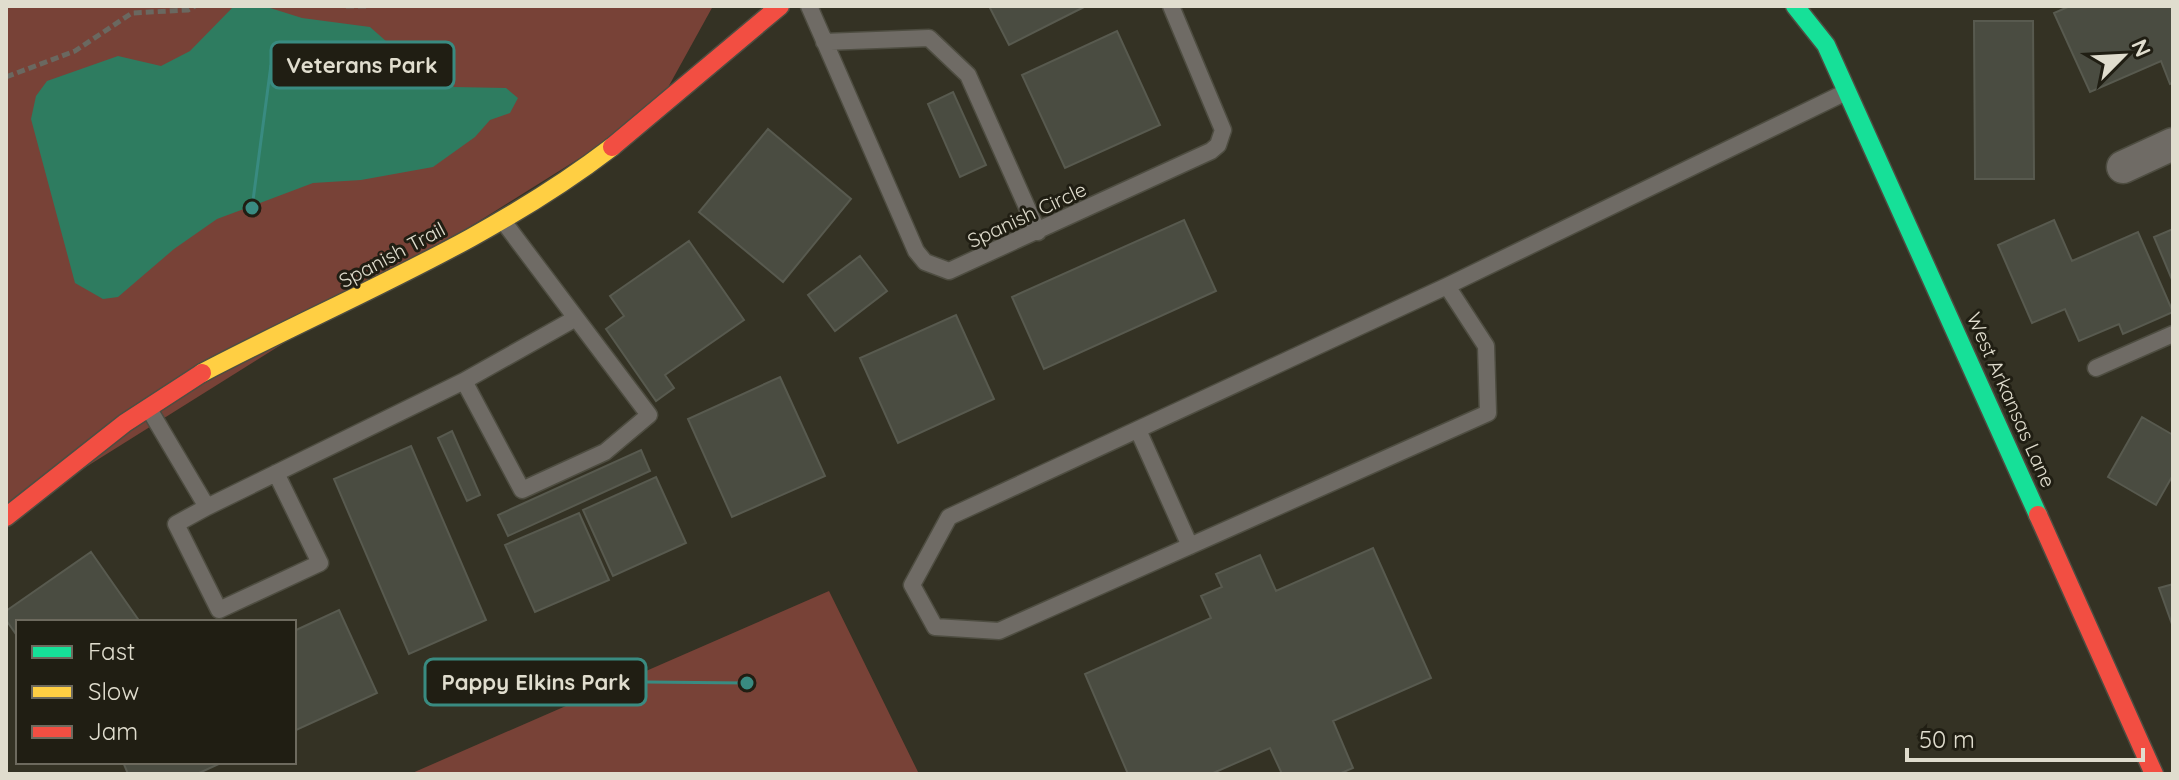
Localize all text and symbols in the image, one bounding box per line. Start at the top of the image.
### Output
north arrow [2083,16,2163,96]
text: N [2125,35,2157,61]
callout: Veterans Park [271,42,454,88]
text: Veterans Park [286,51,438,79]
street label: Spanish Circle [963,176,1090,253]
street label: Spanish Trail [334,216,449,293]
street label: West Arkansas Lane [1962,308,2061,491]
legend [16,620,296,764]
text: Fast [88,636,135,666]
callout: Pappy Elkins Park [425,659,646,705]
text: Pappy Elkins Park [442,668,630,696]
text: Slow [88,676,139,706]
scale bar [1907,712,2143,762]
text: Jam [88,716,138,746]
text: 50 m [1919,724,1975,754]

